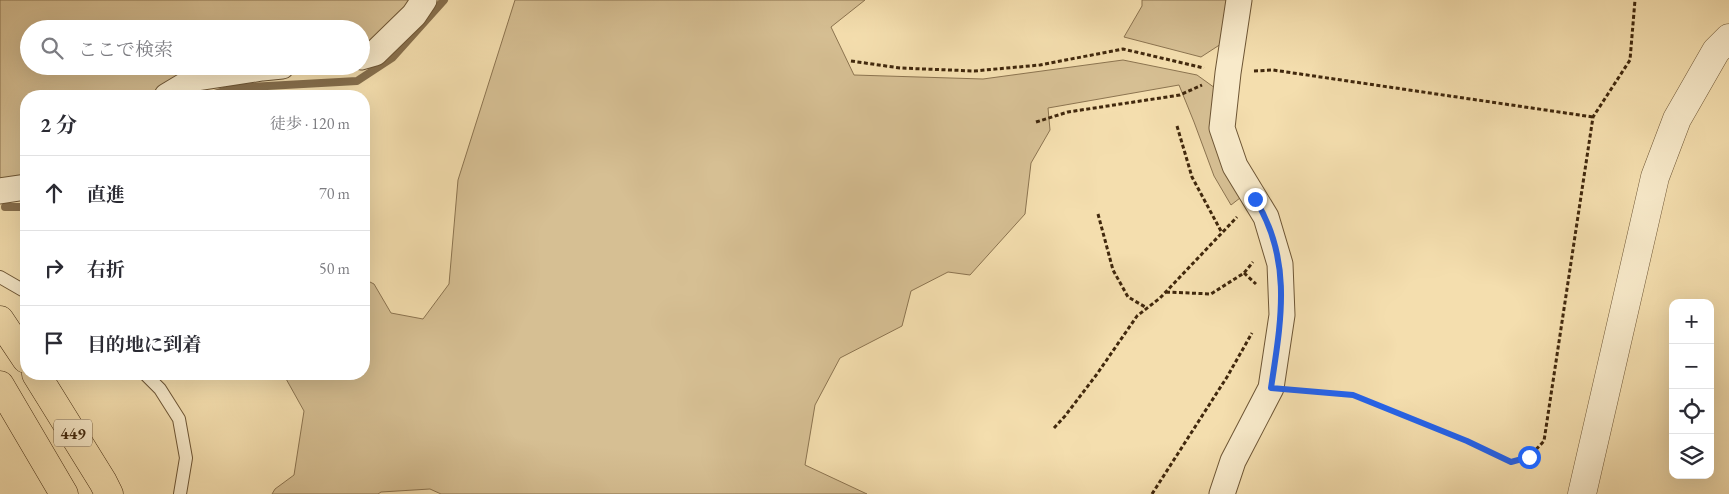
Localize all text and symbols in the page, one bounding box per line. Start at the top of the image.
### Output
search box [20,20,370,75]
icon: search [38,34,66,62]
text: ここで検索 [78,37,173,62]
text: 2 分 [40,111,77,138]
text: 徒歩 · 120 m [270,113,350,134]
icon: ahead [40,179,68,207]
text: 直進 [87,182,125,207]
text: 70 m [319,183,350,204]
route end [1244,188,1267,211]
icon: right [40,254,68,282]
text: 右折 [87,257,125,282]
text: 50 m [319,258,350,279]
map controls [1669,299,1714,479]
button: + [1669,299,1714,344]
icon: arrive [40,329,68,357]
text: 目的地に到着 [87,332,201,357]
button: − [1669,344,1714,389]
button: locate [1669,389,1714,434]
road number: 449 [54,419,92,446]
button: layers [1669,434,1714,479]
route start [1518,446,1541,469]

